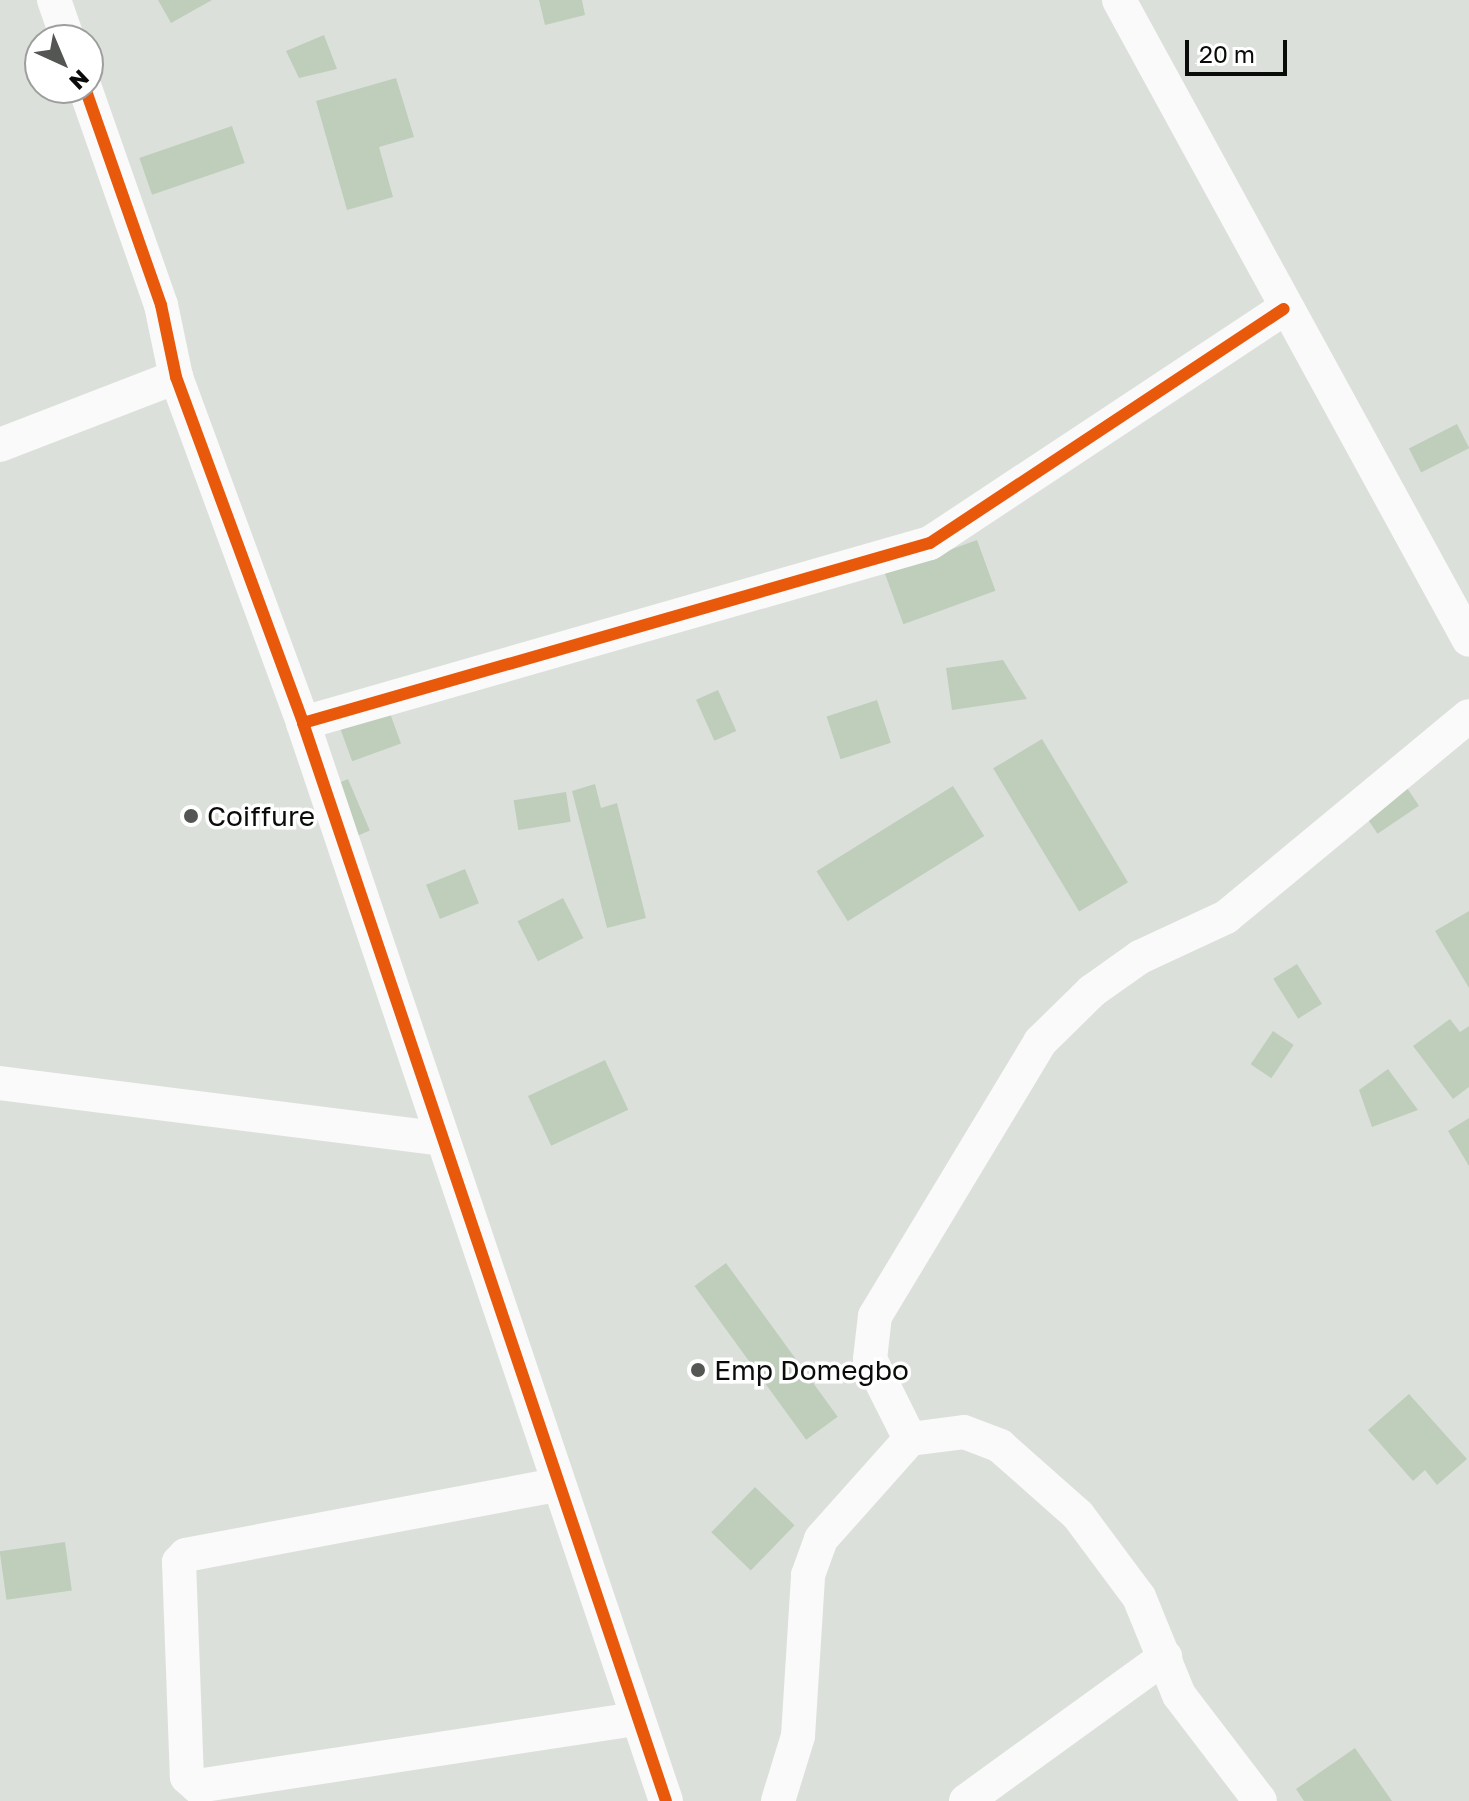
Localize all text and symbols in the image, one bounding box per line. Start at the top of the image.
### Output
north arrow [24,24,104,104]
scale bar [1189,24,1291,74]
text: 20 m [1199,39,1255,68]
text: N [64,65,95,96]
place label: Coiffure [207,799,315,833]
marker: Coiffure [182,807,200,825]
place label: Emp Domegbo [714,1353,909,1387]
marker: Emp Domegbo [689,1361,707,1379]

